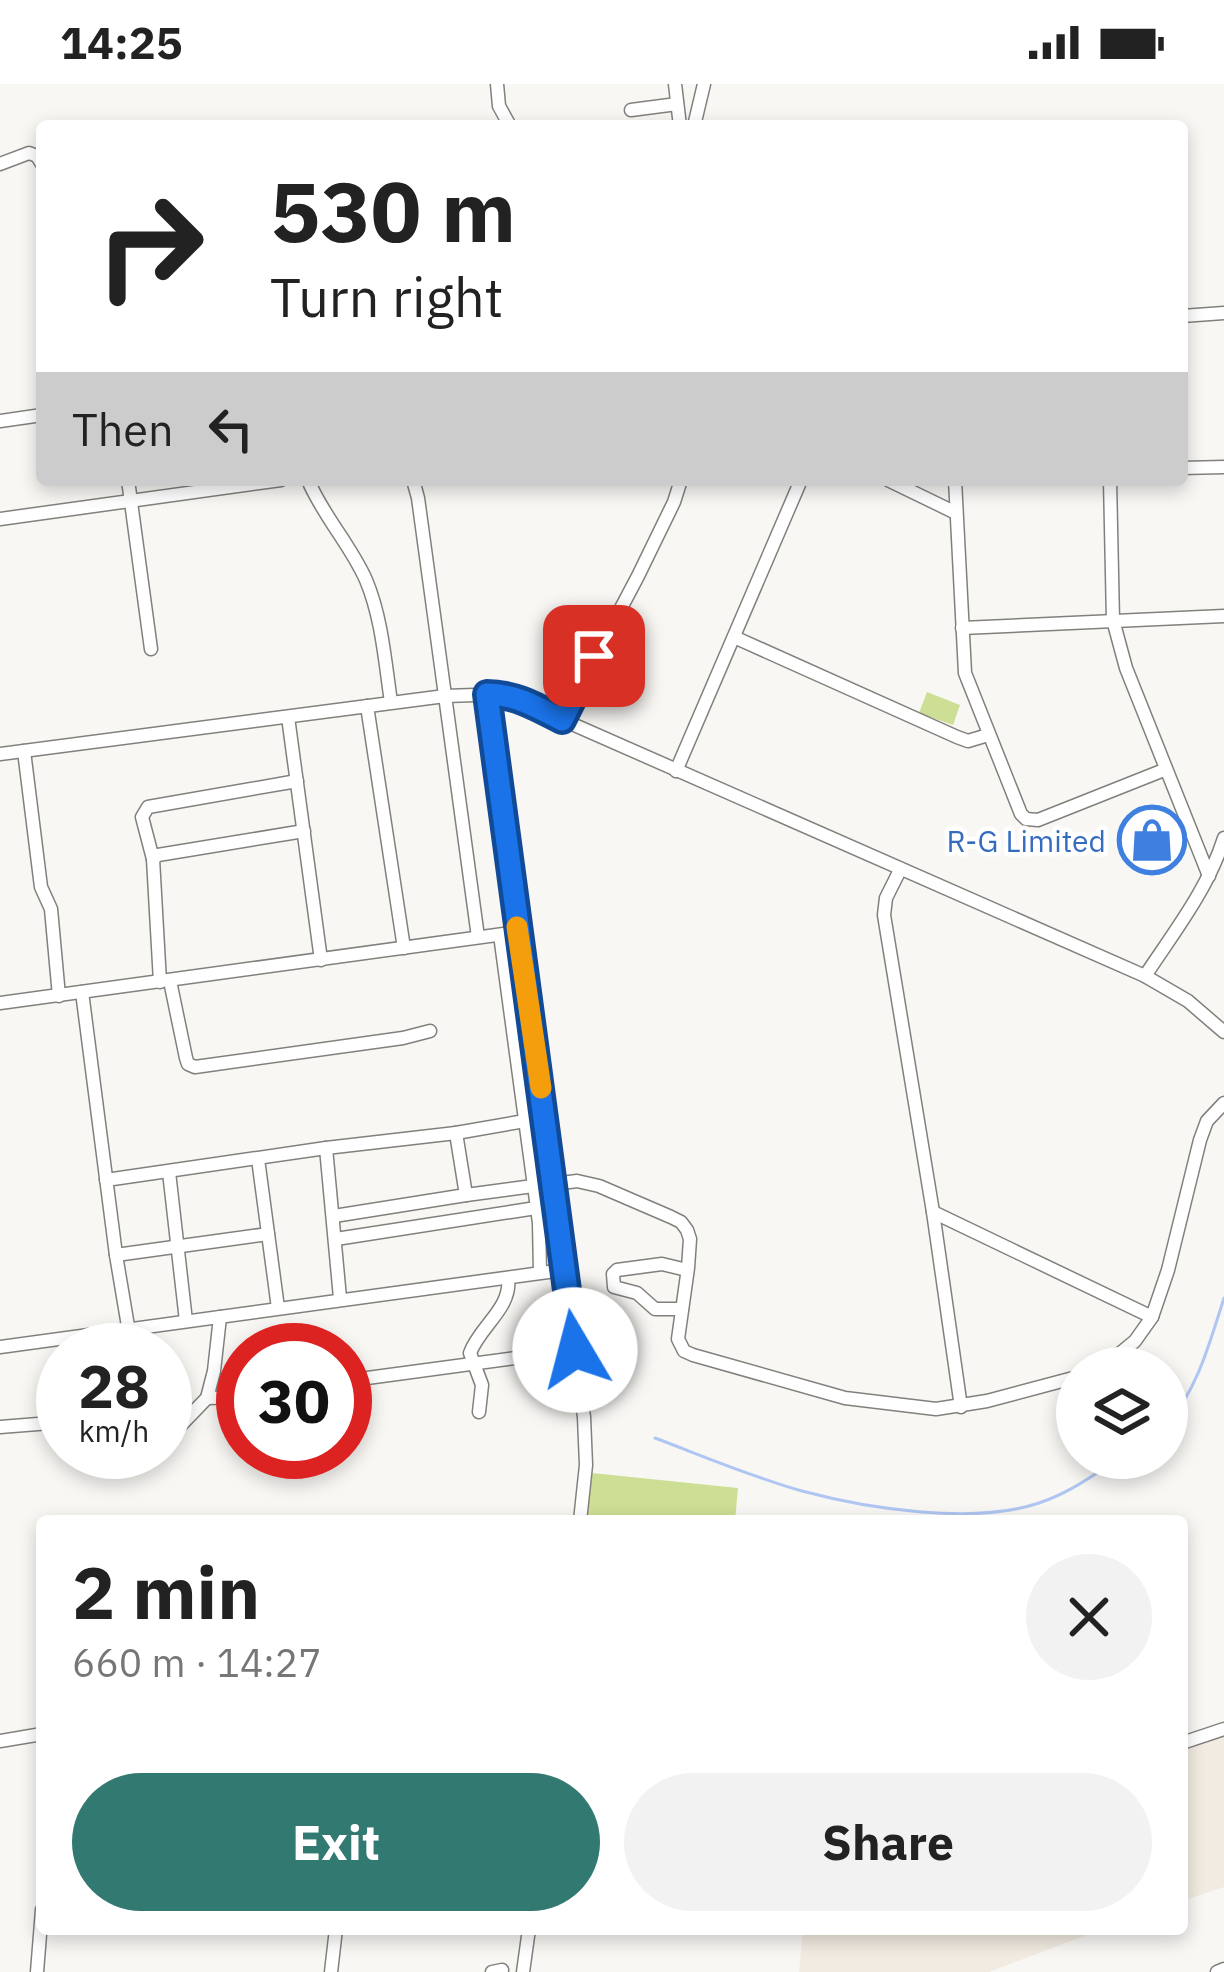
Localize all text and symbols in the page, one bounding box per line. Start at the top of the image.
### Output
text: 14:25 [60,13,183,71]
text: 530 m [270,156,516,265]
icon: right [72,168,228,324]
text: Turn right [270,262,504,332]
icon: left [198,396,264,462]
text: Then [72,400,174,458]
pin [543,605,645,707]
icon: arrive [561,623,627,689]
shop icon: R-G Limited [1117,805,1187,875]
place label: R-G Limited [946,821,1106,860]
position arrow [512,1287,638,1413]
speed limit sign: 30 [216,1323,372,1479]
text: 28 [78,1346,150,1425]
map controls [1056,1347,1188,1479]
button: layers [1056,1347,1188,1479]
text: km/h [79,1411,149,1450]
text: 2 min [72,1545,260,1639]
button: close [1026,1554,1152,1680]
text: 660 m · 14:27 [72,1637,322,1688]
button: Exit [72,1773,600,1911]
button: Share [624,1773,1152,1911]

